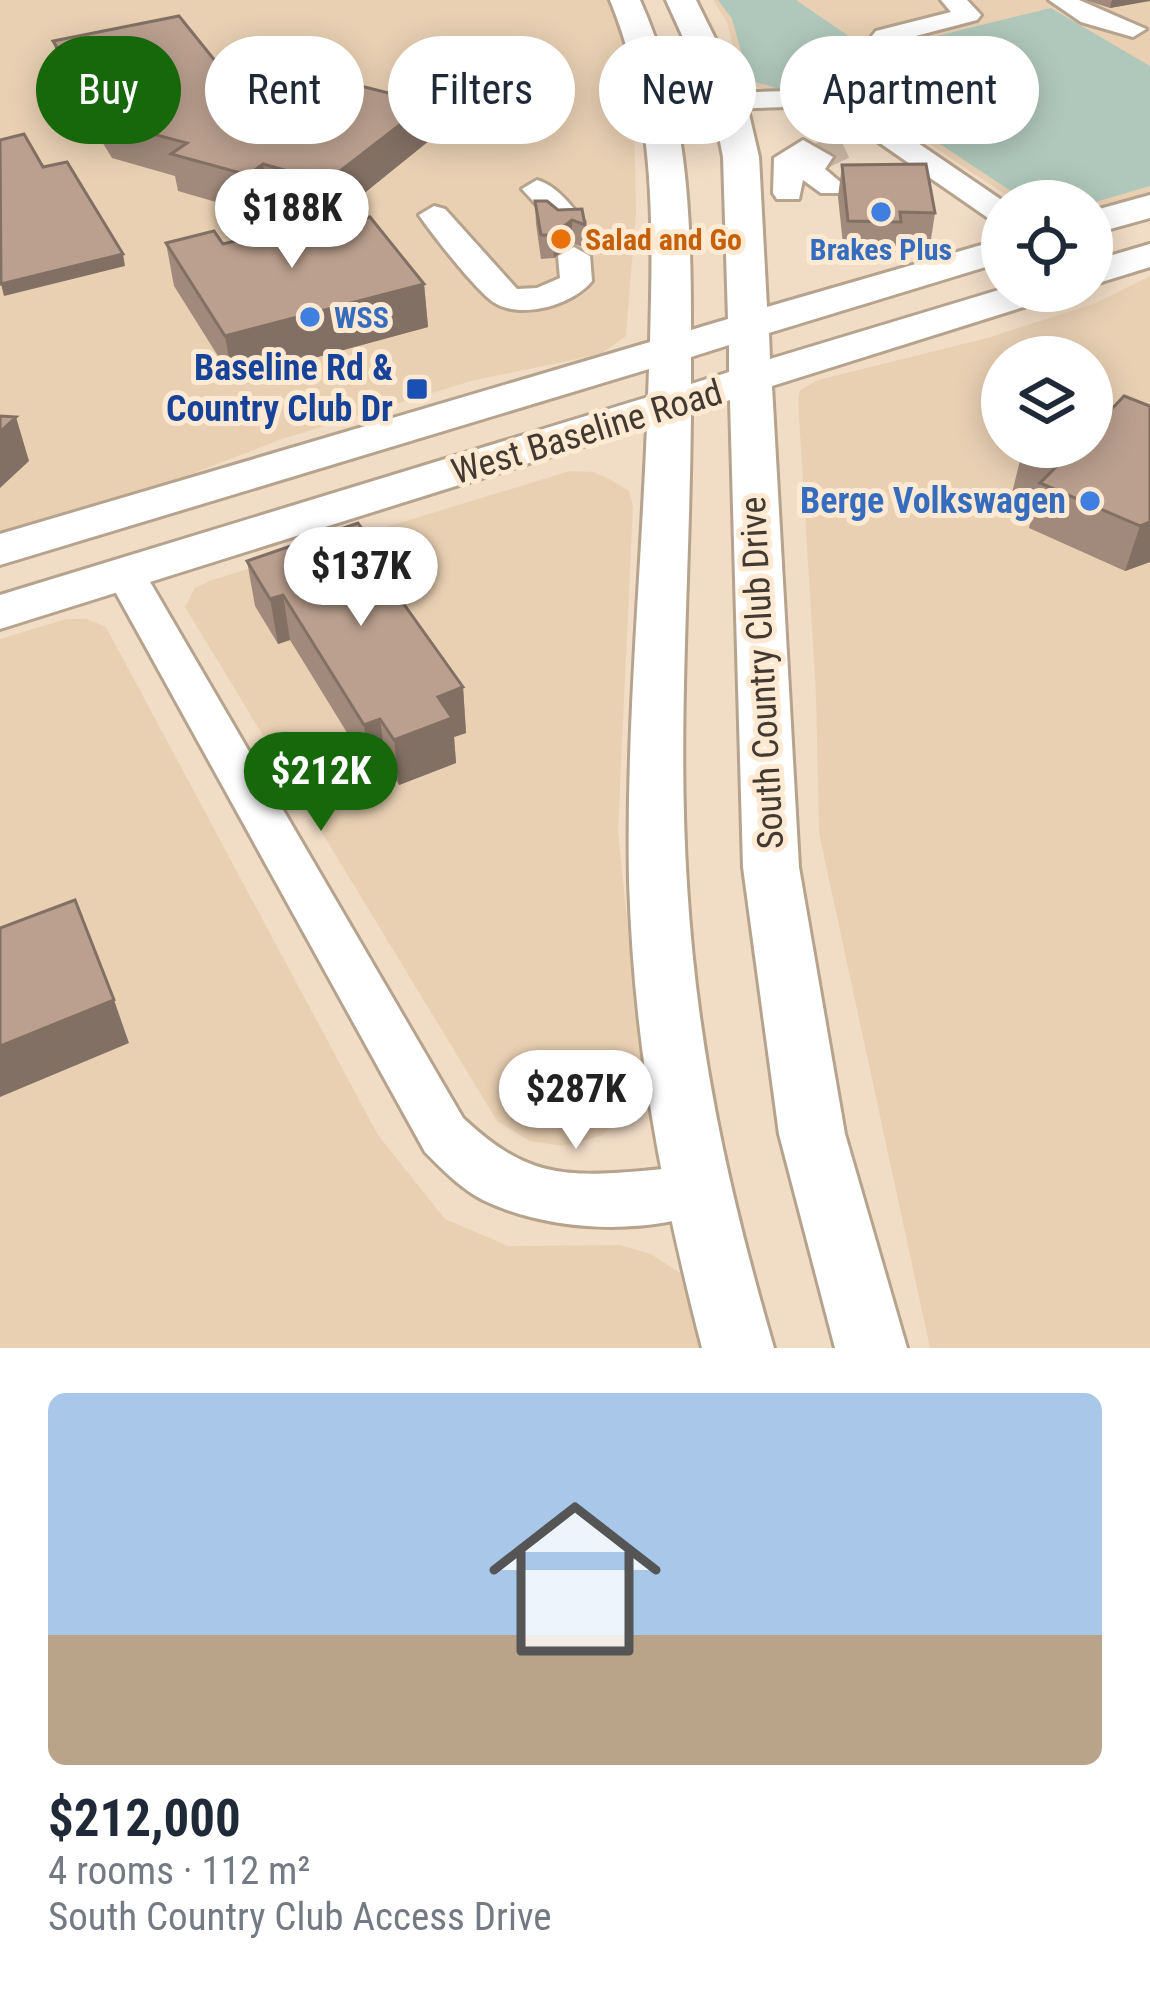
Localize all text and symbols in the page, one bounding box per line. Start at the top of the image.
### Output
chip: Buy [36,36,181,144]
chip: Rent [205,36,364,144]
chip: Filters [388,36,575,144]
chip: New [599,36,756,144]
chip: Apartment [780,36,1039,144]
pin: $188K [208,169,376,271]
map controls [981,180,1113,468]
button: locate [981,180,1113,312]
text: $188K [242,185,342,231]
marker: Brakes Plus [868,199,894,225]
place label: Salad and Go [585,222,742,257]
marker: Salad and Go [548,226,574,252]
place label: Brakes Plus [810,232,952,267]
place label: WSS [334,300,389,335]
marker: WSS [297,304,323,330]
button: layers [981,336,1113,468]
place label: Baseline Rd & Country Club Dr [166,347,393,430]
street label: West Baseline Road [447,371,727,493]
marker: Baseline Rd & Country Club Dr [404,376,430,402]
place label: Berge Volkswagen [800,480,1066,522]
marker: Berge Volkswagen [1077,488,1103,514]
street label: South Country Club Drive [732,496,792,850]
pin: $137K [277,527,445,629]
text: $137K [311,543,411,589]
pin: $212K [237,732,405,834]
text: $212K [271,748,371,794]
pin: $287K [492,1050,660,1152]
text: $287K [526,1066,626,1112]
icon: home [467,1471,683,1687]
text: $212,000 [48,1789,241,1848]
text: 4 rooms · 112 m² [48,1848,310,1894]
text: South Country Club Access Drive [48,1894,552,1940]

